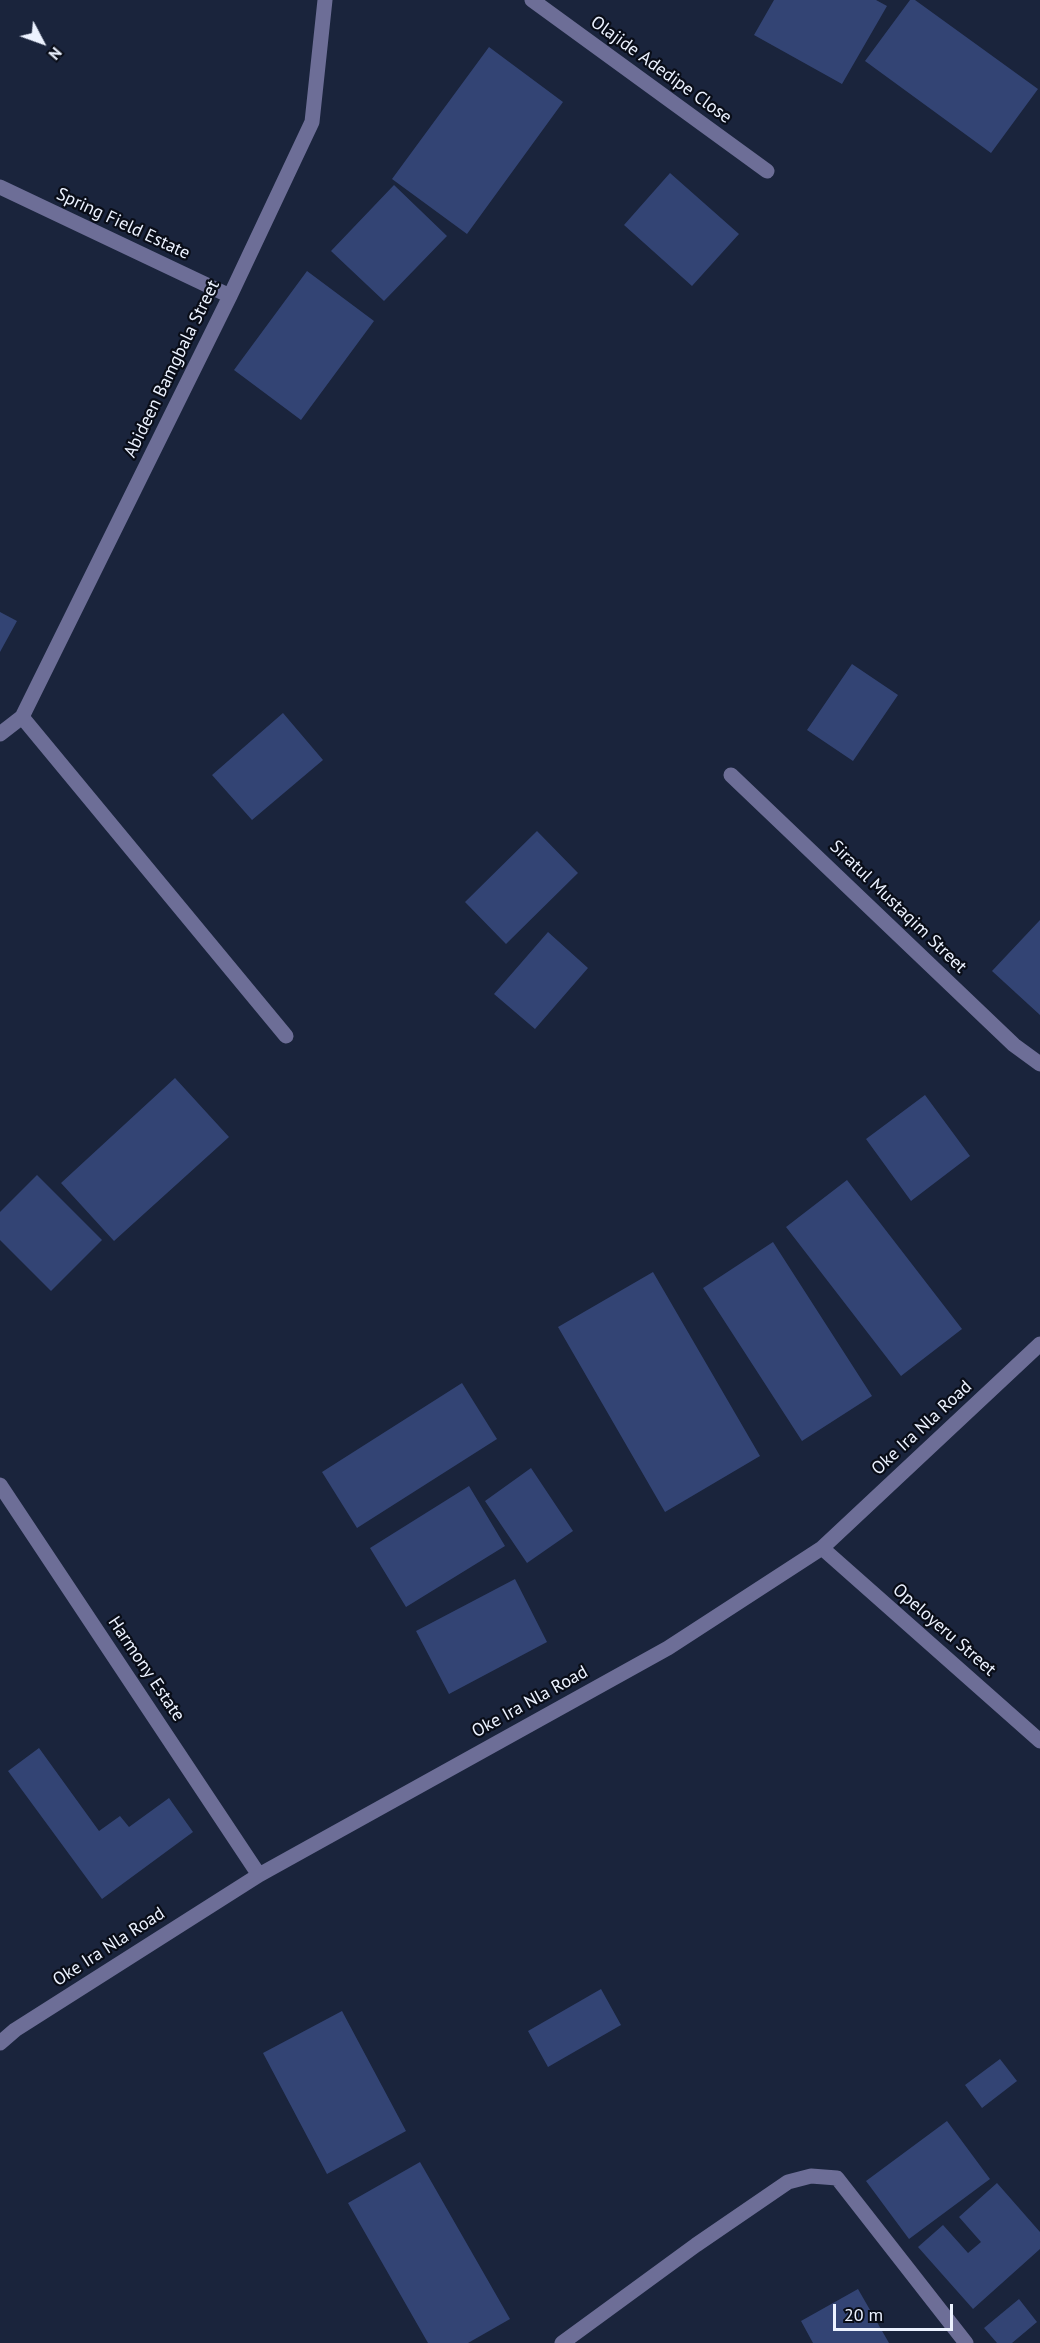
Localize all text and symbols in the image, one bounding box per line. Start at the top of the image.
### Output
north arrow [12,12,72,72]
street label: Olajide Adedipe Close [586,12,736,128]
text: N [45,43,67,64]
street label: Spring Field Estate [53,184,193,264]
street label: Abideen Bamgbala Street [120,277,224,461]
street label: Siratul Mustaqim Street [825,836,971,978]
street label: Oke Ira Nla Road [867,1376,977,1480]
street label: Opeloyeru Street [888,1579,1000,1681]
street label: Harmony Estate [103,1612,189,1726]
street label: Oke Ira Nla Road [468,1661,592,1743]
street label: Oke Ira Nla Road [49,1903,169,1991]
scale bar [836,2292,956,2330]
text: 20 m [844,2303,883,2326]

